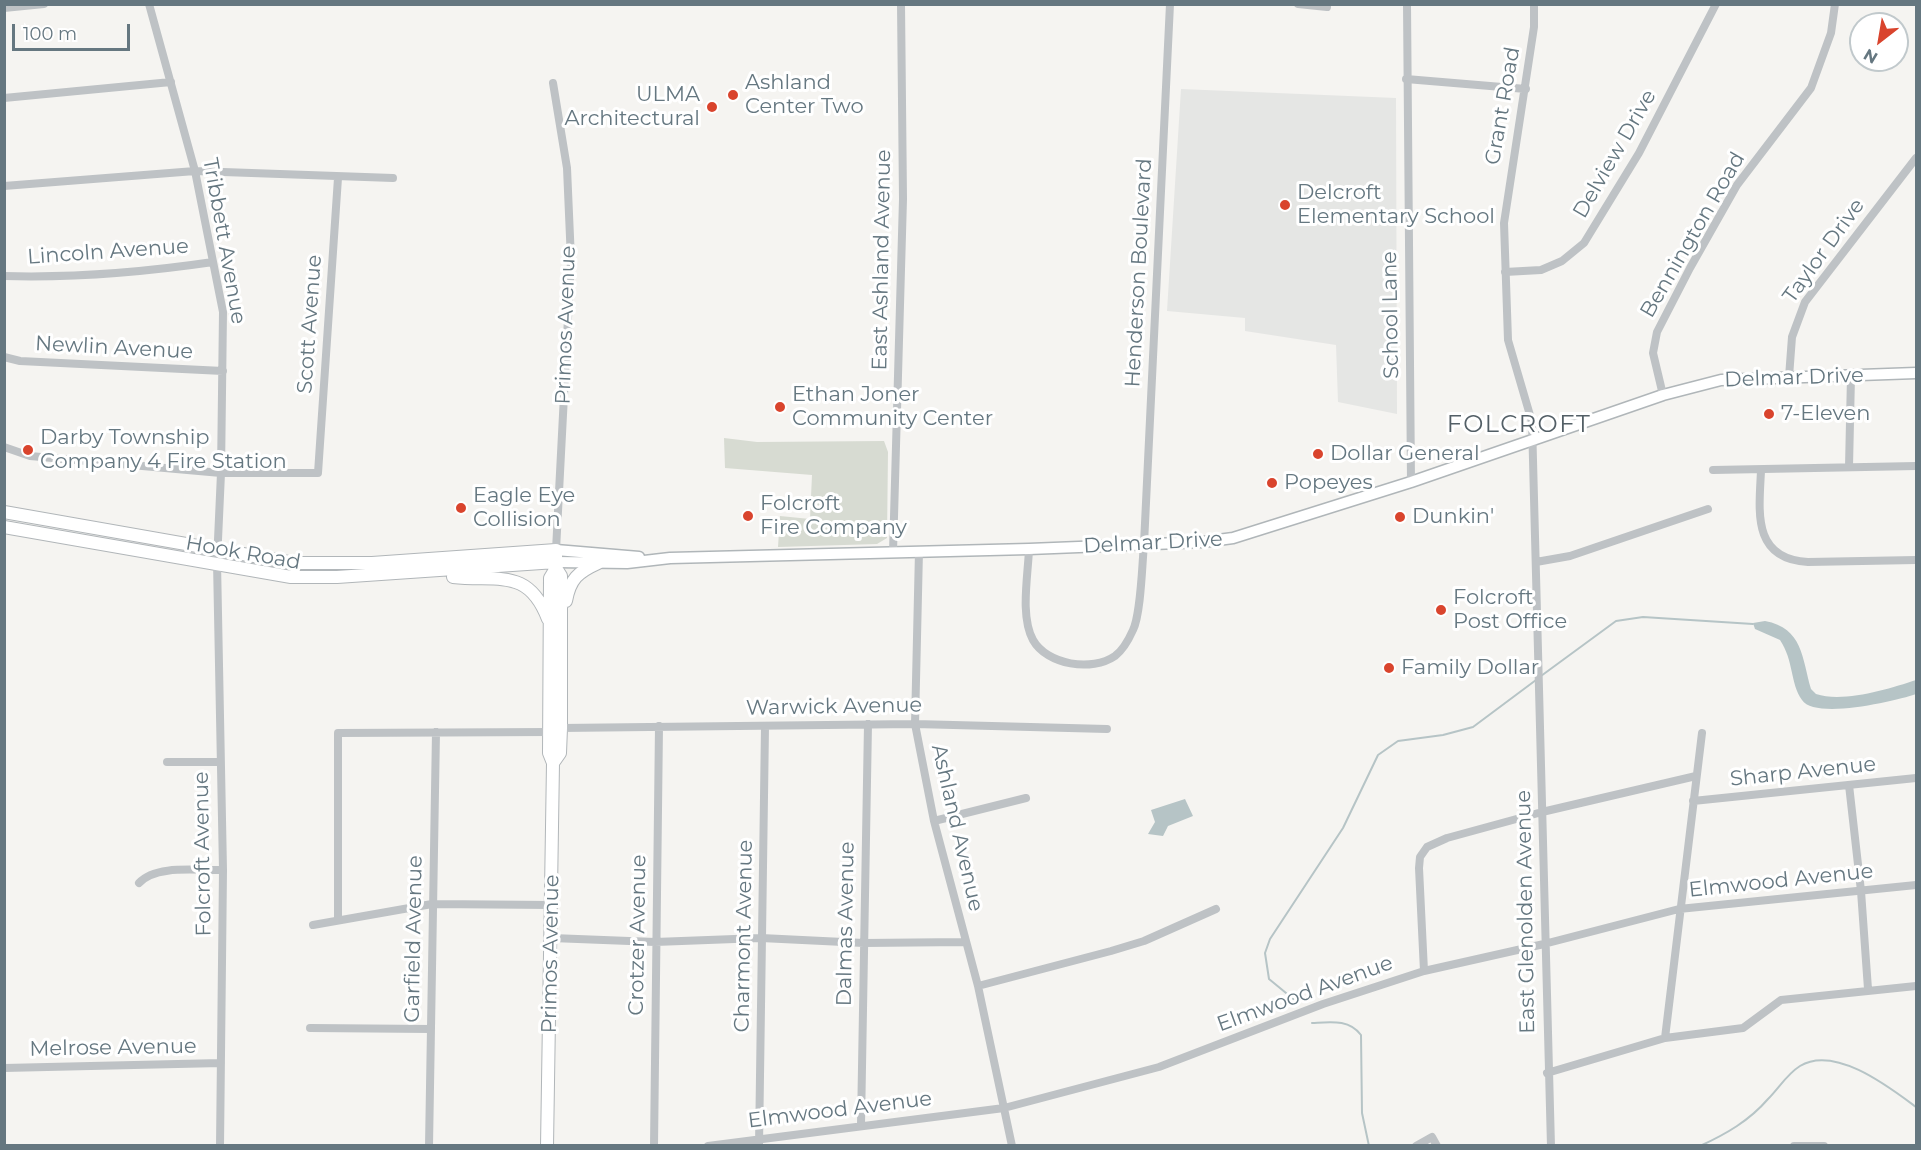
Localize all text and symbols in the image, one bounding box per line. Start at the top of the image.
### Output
scale bar [15,12,134,50]
north arrow [1849,12,1909,72]
text: 100 m [23,23,77,45]
street label: Grant Road [1480,45,1526,167]
text: N [1860,45,1881,68]
place label: Ashland Center Two [745,70,864,120]
place label: ULMA Architectural [564,82,700,132]
street label: Delview Drive [1568,85,1662,223]
marker: Ashland Center Two [726,88,740,102]
marker: ULMA Architectural [705,100,719,114]
street label: Bennington Road [1635,148,1751,322]
street label: East Ashland Avenue [867,149,897,371]
street label: Tribbett Avenue [197,156,251,326]
street label: Henderson Boulevard [1120,158,1158,388]
place label: Delcroft Elementary School [1297,180,1495,230]
street label: Taylor Drive [1778,194,1870,308]
marker: Delcroft Elementary School [1278,198,1292,212]
street label: Lincoln Avenue [27,234,189,270]
street label: Primos Avenue [551,245,581,405]
street label: School Lane [1377,251,1405,379]
street label: Scott Avenue [293,254,327,394]
street label: Newlin Avenue [34,331,194,365]
street label: Delmar Drive [1724,363,1864,393]
place label: Ethan Joner Community Center [792,382,993,432]
marker: Ethan Joner Community Center [773,400,787,414]
place label: 7-Eleven [1781,401,1870,427]
marker: 7-Eleven [1762,407,1776,421]
district label: FOLCROFT [1447,411,1591,439]
place label: Darby Township Company 4 Fire Station [40,425,287,475]
place label: Dollar General [1330,441,1480,467]
marker: Darby Township Company 4 Fire Station [21,443,35,457]
marker: Dollar General [1311,447,1325,461]
place label: Popeyes [1284,470,1373,496]
marker: Popeyes [1265,476,1279,490]
place label: Eagle Eye Collision [473,483,575,533]
place label: Folcroft Fire Company [760,491,907,541]
marker: Eagle Eye Collision [454,501,468,515]
place label: Dunkin' [1412,504,1494,530]
marker: Folcroft Fire Company [741,509,755,523]
marker: Dunkin' [1393,510,1407,524]
street label: Delmar Drive [1083,527,1223,559]
street label: Hook Road [184,530,302,576]
place label: Folcroft Post Office [1453,585,1567,635]
marker: Folcroft Post Office [1434,603,1448,617]
place label: Family Dollar [1401,655,1539,681]
marker: Family Dollar [1382,661,1396,675]
street label: Warwick Avenue [746,693,922,721]
street label: Ashland Avenue [926,742,988,914]
street label: Sharp Avenue [1729,752,1877,792]
street label: Folcroft Avenue [189,771,217,937]
street label: East Glenolden Avenue [1511,790,1541,1034]
street label: Charmont Avenue [730,839,758,1033]
street label: Dalmas Avenue [832,841,860,1007]
street label: Crotzer Avenue [624,854,652,1016]
street label: Garfield Avenue [400,855,428,1023]
street label: Elmwood Avenue [1688,859,1874,903]
street label: Primos Avenue [537,874,565,1034]
street label: Elmwood Avenue [1214,950,1396,1038]
street label: Melrose Avenue [29,1034,197,1062]
street label: Elmwood Avenue [747,1086,933,1134]

